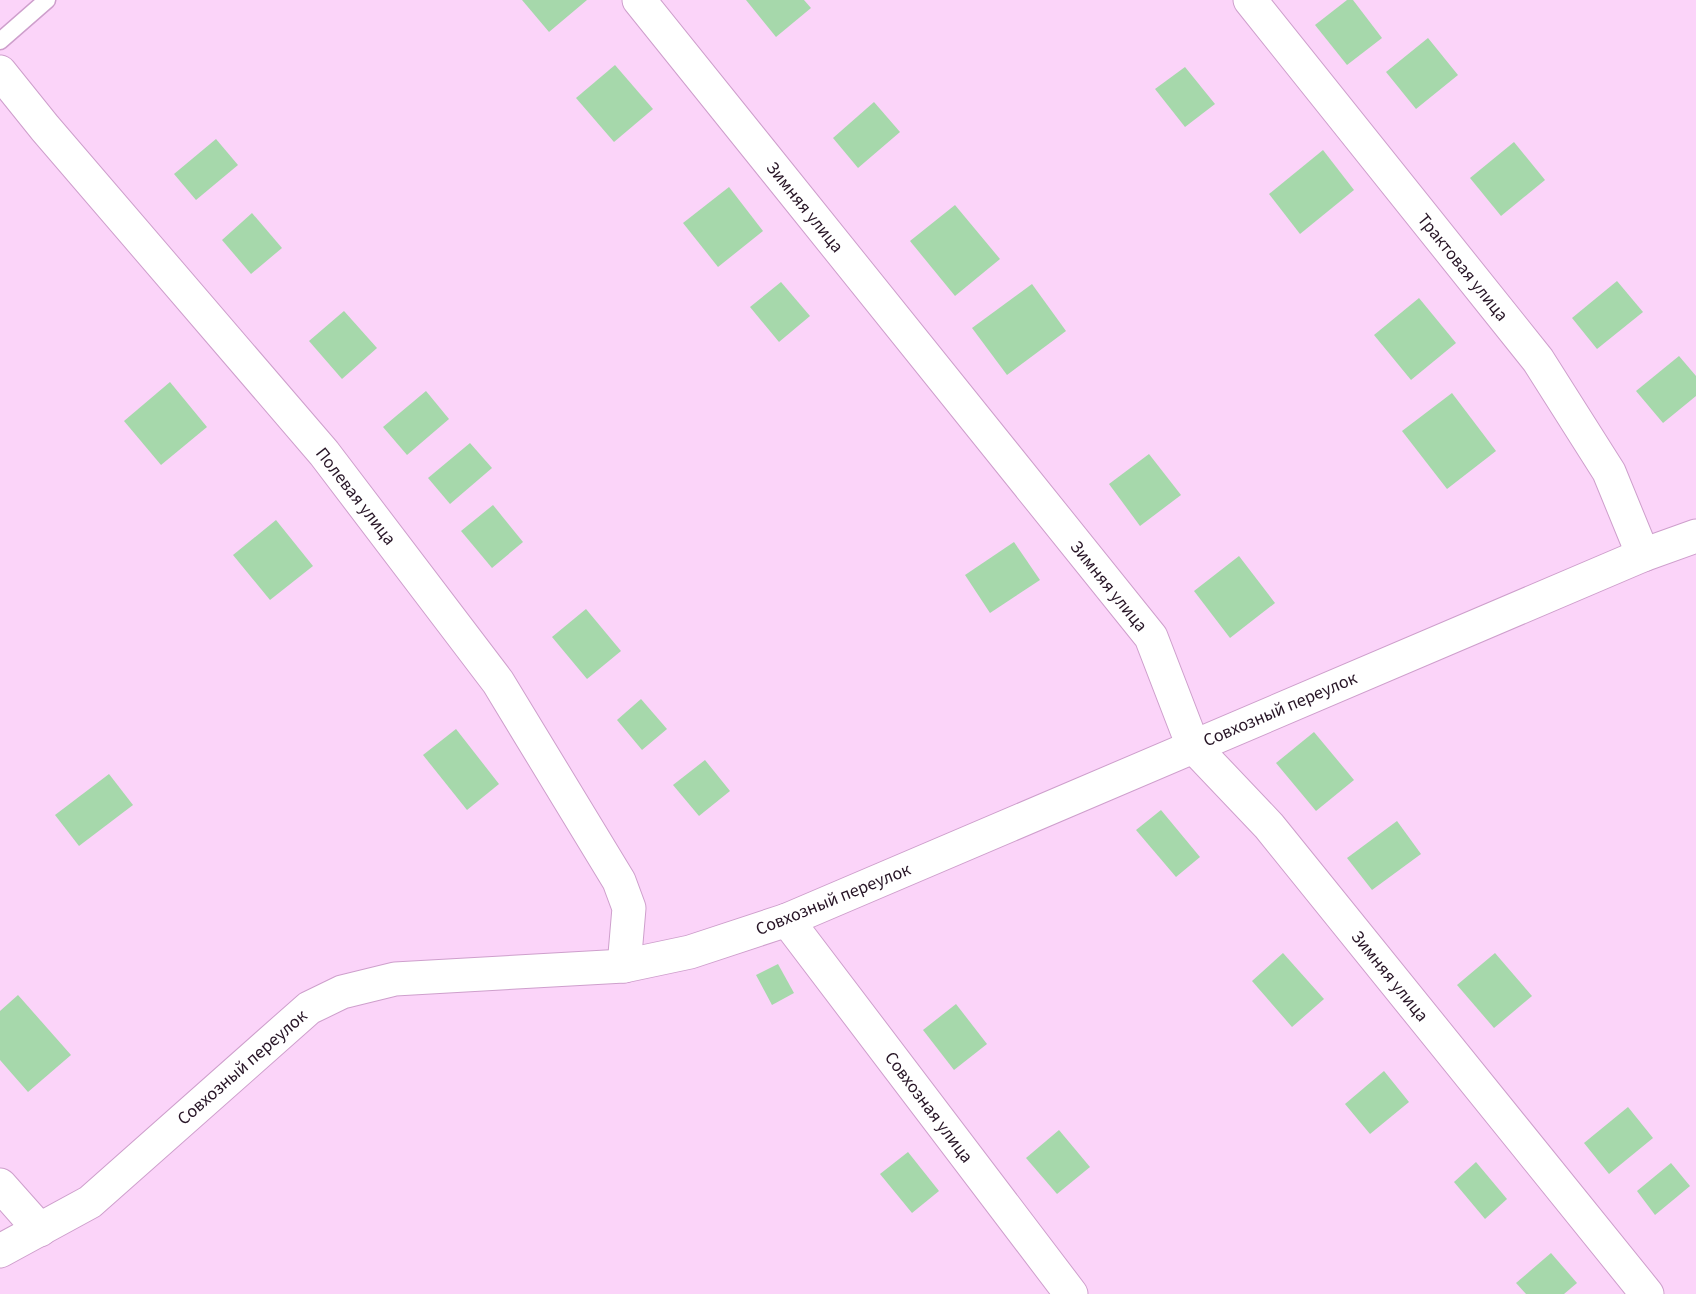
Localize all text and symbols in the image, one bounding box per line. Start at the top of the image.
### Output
street label: Зимняя улица [760,156,849,258]
street label: Трактовая улица [1411,208,1514,327]
street label: Полевая улица [309,442,402,551]
street label: Зимняя улица [1064,535,1153,637]
street label: Совхозный переулок [1199,666,1361,753]
street label: Совхозный переулок [752,857,914,942]
street label: Зимняя улица [1345,925,1434,1027]
street label: Совхозный переулок [172,1004,313,1131]
street label: Совхозная улица [878,1046,979,1168]

